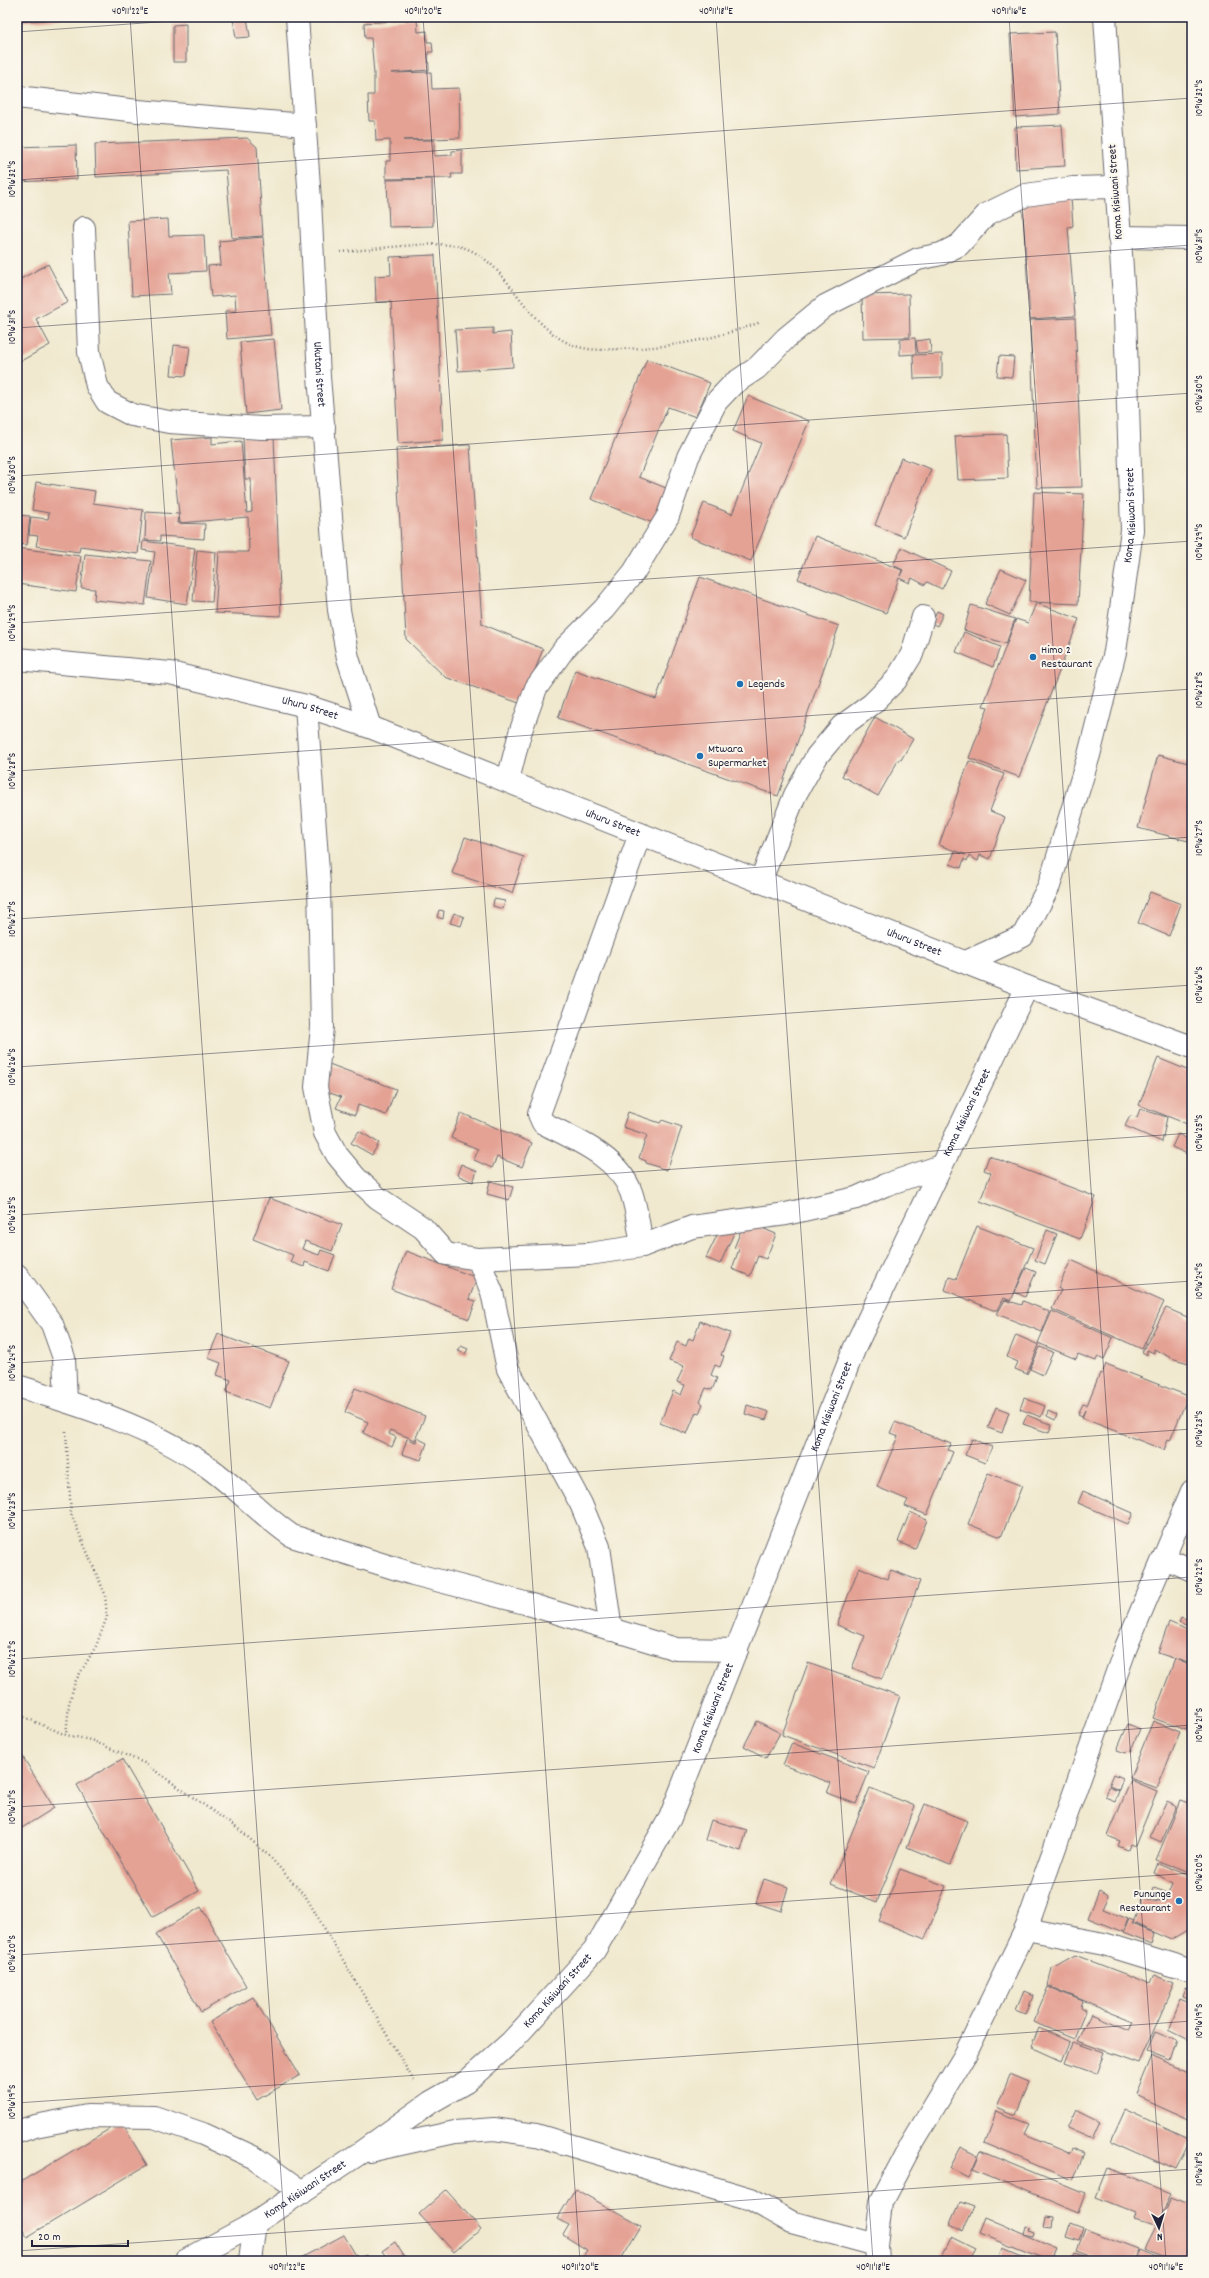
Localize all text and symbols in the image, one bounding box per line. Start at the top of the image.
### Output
text: 40°11'22"E [112,5,148,19]
text: 40°11'20"E [404,5,442,19]
text: 40°11'18"E [699,5,733,19]
text: 40°11'16"E [992,5,1027,19]
text: 10°16'32"S [1193,80,1207,116]
street label: Koma Kisiwani Street [1104,143,1128,240]
text: 10°16'32"S [6,161,20,197]
text: 10°16'31"S [1193,229,1207,263]
text: 10°16'31"S [6,310,20,344]
street label: Ukutani Street [309,341,330,408]
text: 10°16'30"S [1193,375,1207,413]
text: 10°16'30"S [6,456,20,494]
street label: Koma Kisiwani Street [1119,467,1140,564]
text: 10°16'29"S [1193,524,1207,560]
text: 10°16'29"S [6,605,20,641]
place label: Himo 2 Restaurant [1041,642,1093,673]
marker: Himo 2 Restaurant [1028,652,1038,662]
text: 10°16'28"S [1193,672,1207,708]
place label: Legends [748,676,785,693]
marker: Legends [735,679,745,689]
street label: Uhuru Street [280,692,341,725]
place label: Mtwara Supermarket [708,741,767,772]
marker: Mtwara Supermarket [695,751,705,761]
text: 10°16'28"S [6,753,20,789]
street label: Uhuru Street [583,804,643,842]
text: 10°16'27"S [1193,820,1207,856]
text: 10°16'27"S [6,901,20,937]
street label: Uhuru Street [884,924,945,961]
text: 10°16'26"S [1193,966,1207,1004]
text: 10°16'26"S [6,1048,20,1086]
street label: Koma Kisiwani Street [939,1065,996,1159]
text: 10°16'25"S [1193,1115,1207,1151]
text: 10°16'25"S [6,1197,20,1233]
text: 10°16'24"S [1193,1263,1207,1299]
text: 10°16'24"S [6,1345,20,1381]
street label: Koma Kisiwani Street [806,1359,857,1454]
text: 10°16'23"S [1193,1411,1207,1447]
text: 10°16'23"S [6,1493,20,1529]
text: 10°16'22"S [1193,1559,1207,1595]
text: 10°16'22"S [6,1641,20,1677]
street label: Koma Kisiwani Street [688,1660,739,1756]
text: 10°16'21"S [1193,1708,1207,1742]
text: 10°16'21"S [6,1790,20,1824]
text: 10°16'20"S [1193,1854,1207,1892]
place label: Pununge Restaurant [1120,1886,1172,1917]
marker: Pununge Restaurant [1174,1896,1184,1906]
text: 10°16'20"S [6,1935,20,1973]
street label: Koma Kisiwani Street [519,1949,597,2032]
text: 10°16'19"S [1193,2004,1207,2038]
text: 10°16'19"S [6,2085,20,2119]
text: 10°16'18"S [1193,2152,1207,2186]
street label: Koma Kisiwani Street [261,2156,350,2223]
north arrow [1139,2208,1179,2248]
scale bar [32,2222,128,2248]
text: N [1156,2228,1163,2244]
text: 20 m [38,2229,61,2246]
text: 40°11'22"E [269,2261,305,2275]
text: 40°11'20"E [561,2261,599,2275]
text: 40°11'18"E [856,2261,890,2275]
text: 40°11'16"E [1149,2261,1184,2275]

